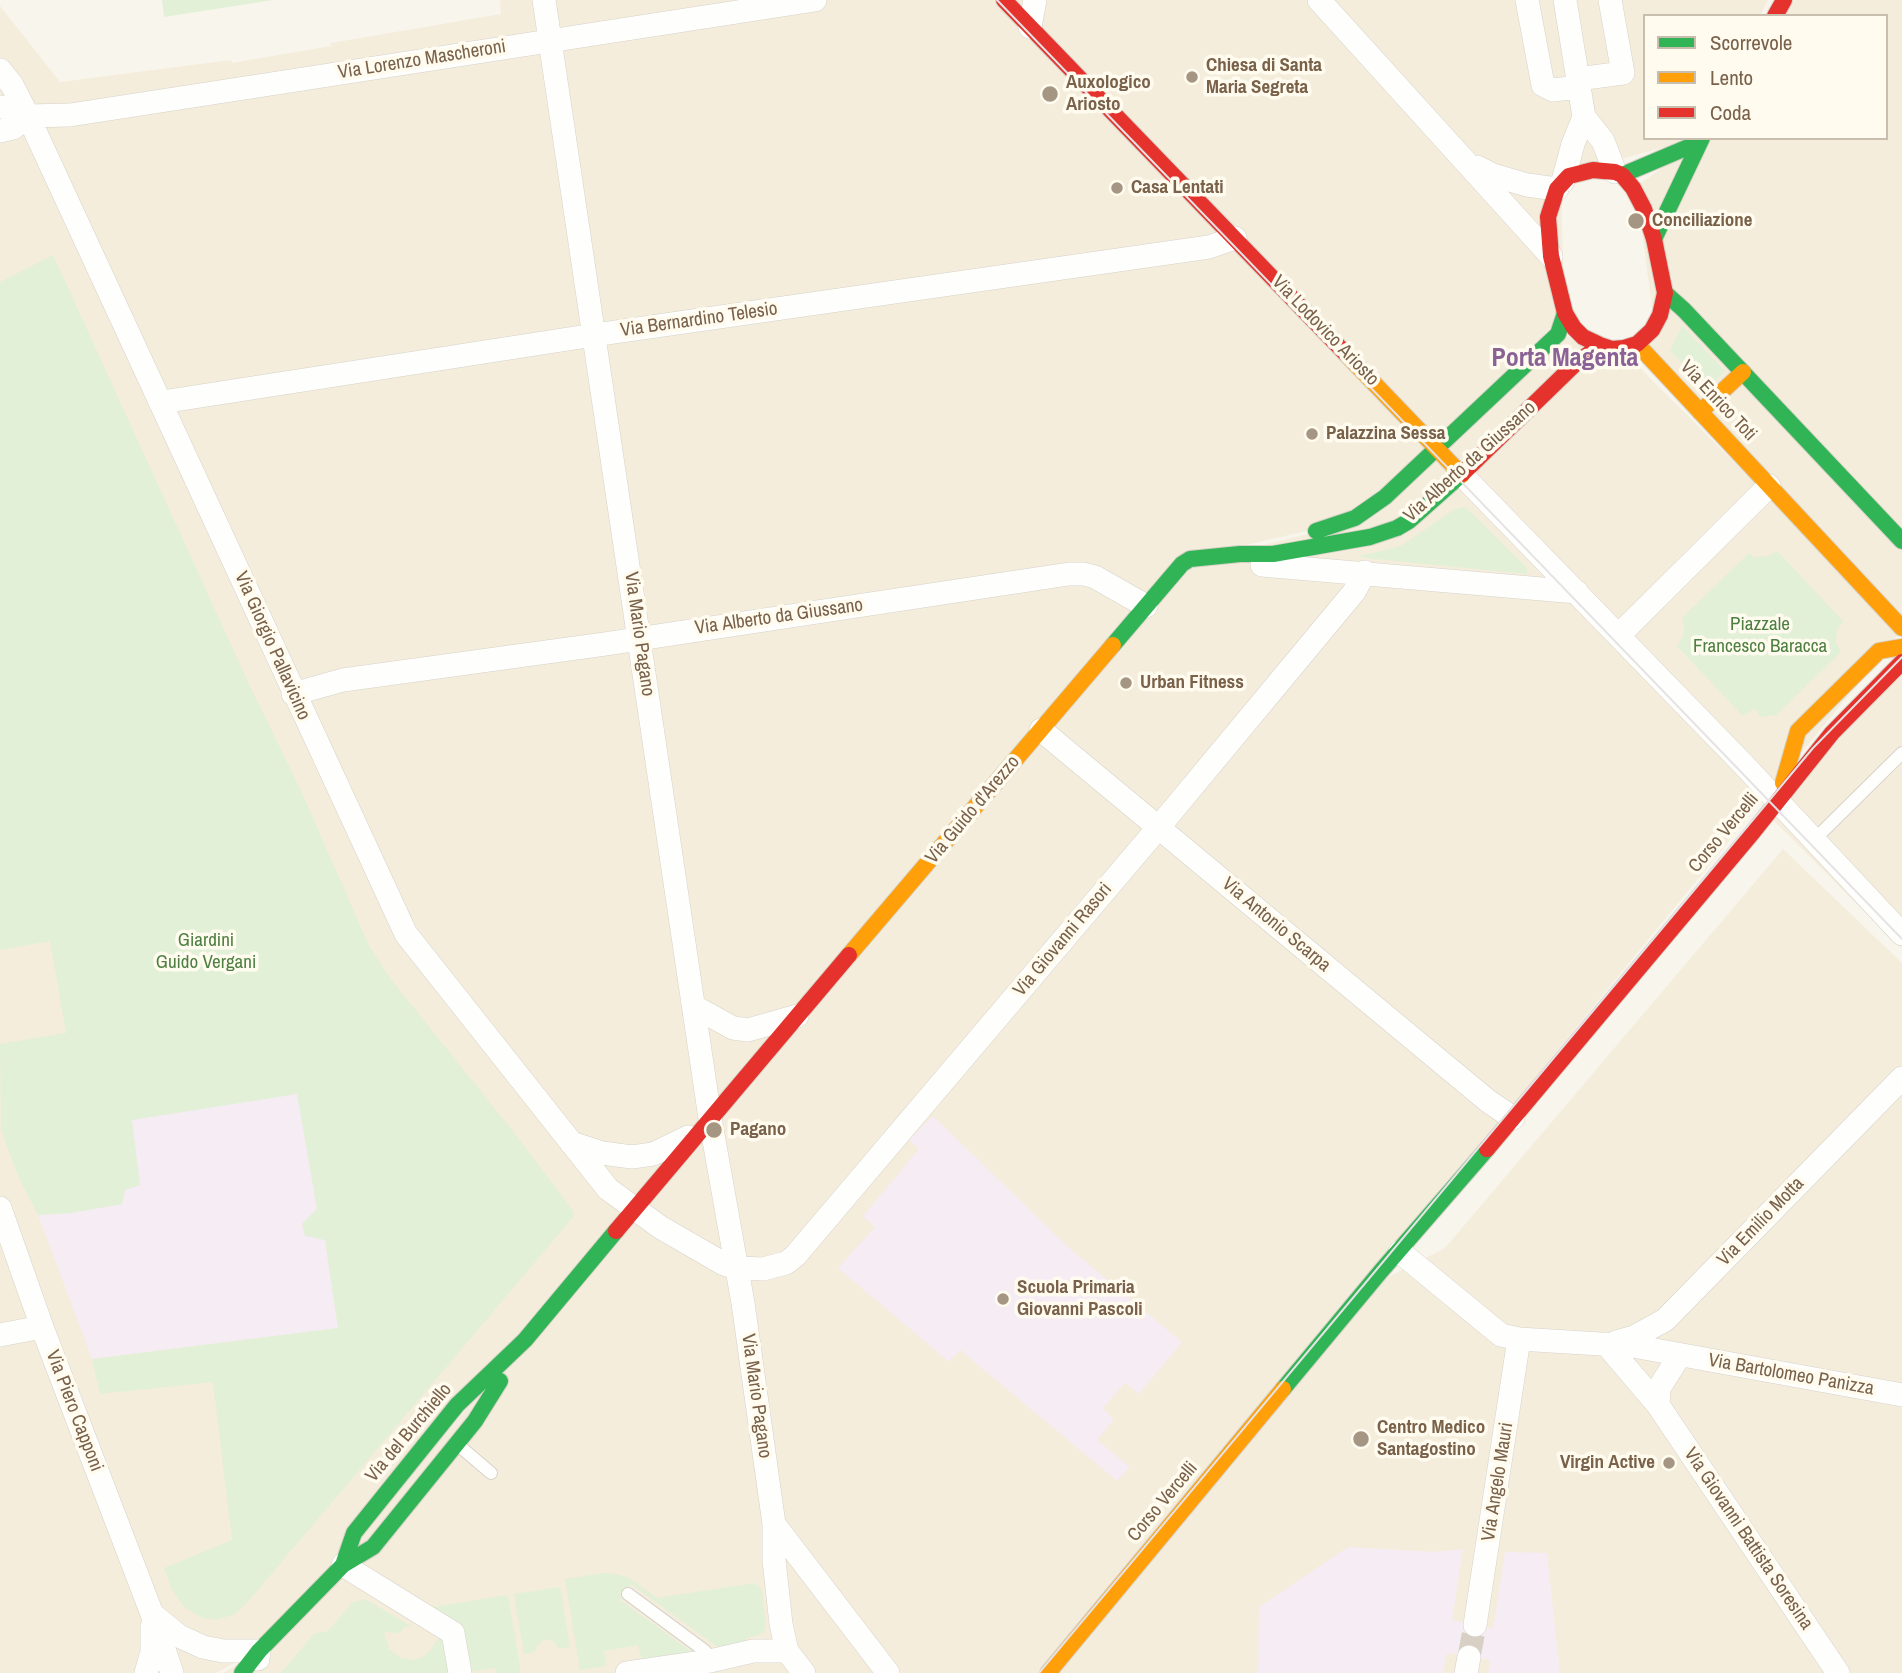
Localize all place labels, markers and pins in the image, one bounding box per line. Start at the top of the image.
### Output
place label: Chiesa di Santa Maria Segreta [1206,55,1322,99]
marker: Chiesa di Santa Maria Segreta [1184,69,1200,85]
place label: Auxologico Ariosto [1066,72,1151,116]
marker: Auxologico Ariosto [1040,84,1060,104]
place label: Casa Lentati [1131,177,1224,199]
marker: Casa Lentati [1109,180,1125,196]
place label: Conciliazione [1652,210,1752,232]
marker: Conciliazione [1626,211,1646,231]
place label: Palazzina Sessa [1326,423,1446,445]
marker: Palazzina Sessa [1304,426,1320,442]
place label: Urban Fitness [1140,672,1244,694]
marker: Urban Fitness [1118,675,1134,691]
place label: Pagano [730,1119,786,1141]
marker: Pagano [704,1120,724,1140]
place label: Scuola Primaria Giovanni Pascoli [1017,1277,1143,1321]
marker: Scuola Primaria Giovanni Pascoli [995,1291,1011,1307]
place label: Centro Medico Santagostino [1377,1417,1485,1461]
marker: Centro Medico Santagostino [1351,1429,1371,1449]
place label: Virgin Active [1560,1452,1655,1474]
marker: Virgin Active [1661,1455,1677,1471]

